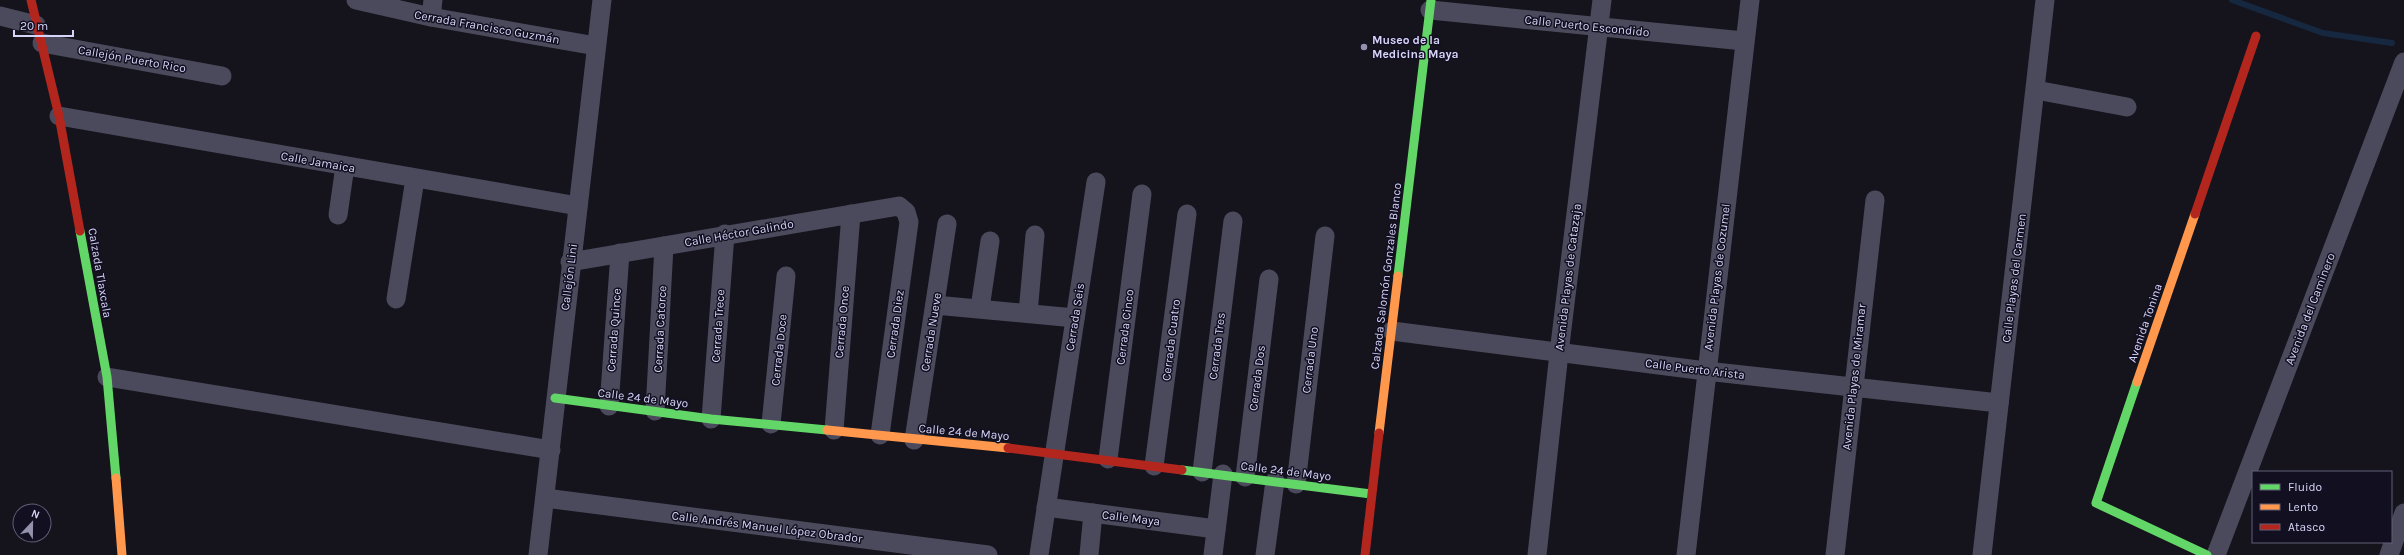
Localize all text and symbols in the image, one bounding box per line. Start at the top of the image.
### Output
street label: Cerrada Francisco Guzmán [413,7,561,47]
scale bar [14,12,73,38]
street label: Calle Puerto Escondido [1524,12,1650,40]
text: 20 m [20,19,48,33]
place label: Museo de la Medicina Maya [1372,33,1459,61]
marker: Museo de la Medicina Maya [1359,42,1369,52]
street label: Callejón Puerto Rico [77,43,187,75]
street label: Calle Jamaica [280,149,356,175]
street label: Calzada Salomón Gonzales Blanco [1368,182,1404,370]
street label: Avenida Playas de Catazaja [1552,203,1584,351]
street label: Avenida Playas de Cozumel [1701,203,1733,351]
street label: Calle Playas del Carmen [1999,213,2029,343]
street label: Calle Héctor Galindo [683,217,795,249]
street label: Calzada Tlaxcala [85,227,115,319]
street label: Callejón Lini [558,243,580,311]
street label: Avenida del Caminero [2282,251,2338,367]
street label: Cerrada Seis [1063,282,1087,352]
street label: Avenida Tonina [2125,282,2165,364]
street label: Cerrada Catorce [651,285,669,373]
street label: Cerrada Once [832,285,852,359]
street label: Cerrada Quince [604,288,624,372]
street label: Cerrada Cinco [1113,288,1137,366]
street label: Cerrada Trece [708,289,728,363]
street label: Cerrada Diez [883,289,907,359]
street label: Cerrada Nueve [918,292,944,372]
street label: Cerrada Cuatro [1159,298,1183,382]
street label: Avenida Playas de Miramar [1839,302,1869,451]
street label: Cerrada Tres [1206,312,1228,380]
street label: Cerrada Doce [768,313,790,387]
street label: Cerrada Uno [1299,326,1321,394]
street label: Cerrada Dos [1246,344,1268,412]
street label: Calle Puerto Arista [1644,356,1746,382]
street label: Calle 24 de Mayo [597,385,689,411]
street label: Calle 24 de Mayo [918,421,1010,443]
street label: Calle 24 de Mayo [1240,458,1332,484]
legend [2252,471,2392,543]
text: Fluido [2288,480,2322,494]
text: Lento [2288,500,2318,514]
north arrow [12,503,52,543]
text: N [29,507,42,522]
street label: Calle Maya [1101,507,1161,529]
street label: Calle Andrés Manuel López Obrador [671,508,864,546]
text: Atasco [2288,520,2325,534]

